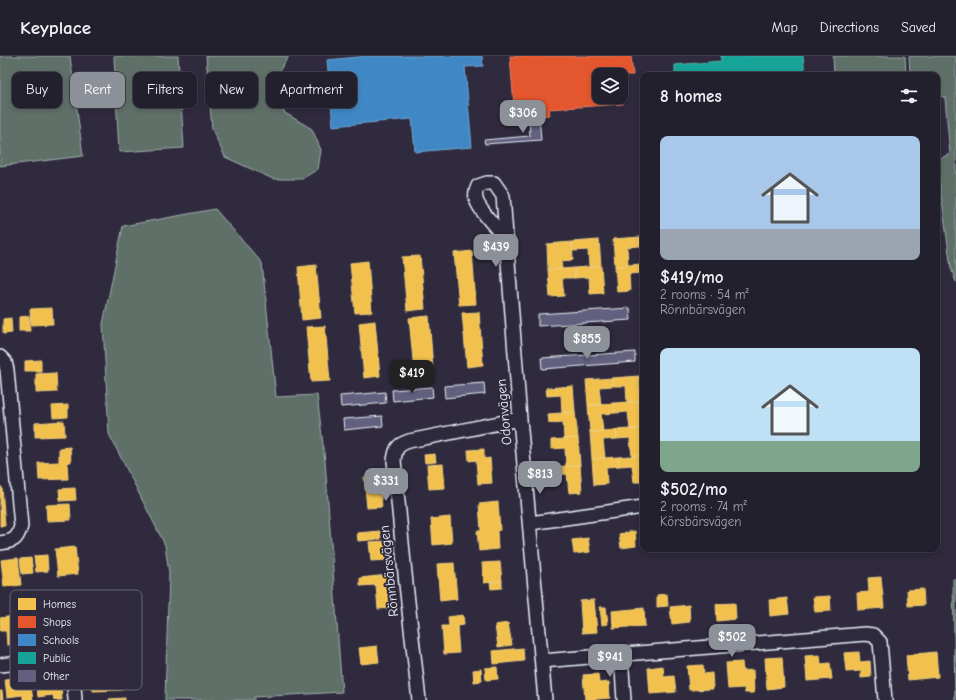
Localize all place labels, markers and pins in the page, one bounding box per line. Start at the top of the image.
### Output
pin: $306 [499,100,547,134]
pin: $439 [472,234,520,268]
pin: $855 [563,326,611,360]
pin: $419 [388,360,436,394]
pin: $813 [516,461,564,495]
pin: $331 [362,468,410,502]
pin: $502 [708,624,756,658]
pin: $941 [586,644,634,678]

